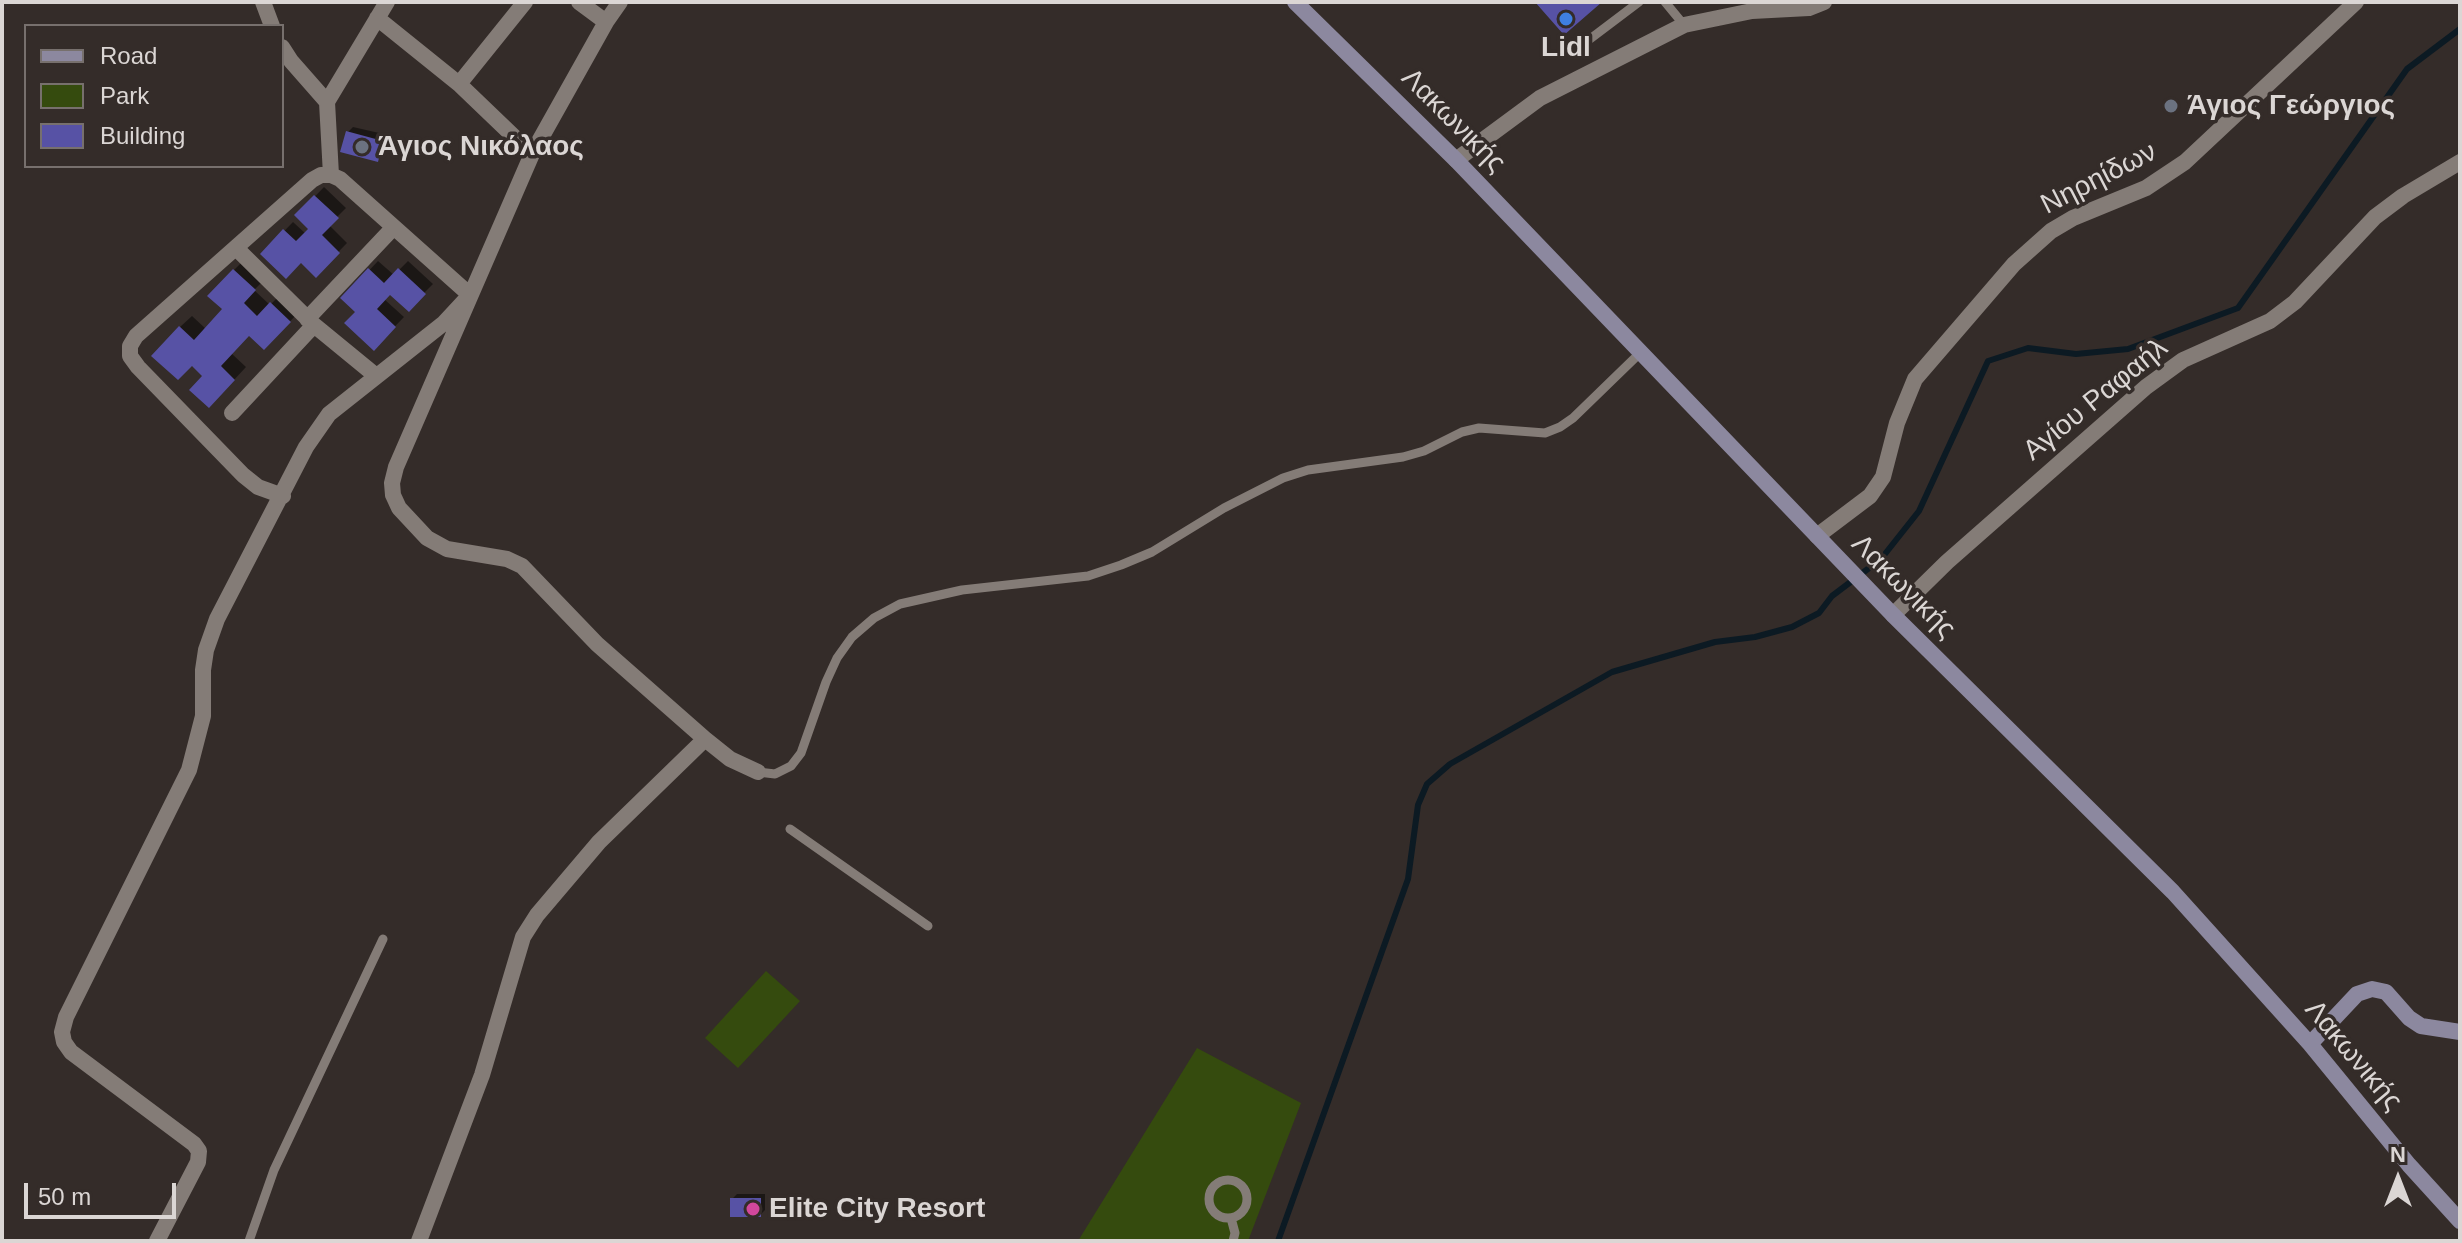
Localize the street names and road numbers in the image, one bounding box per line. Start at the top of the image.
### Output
street label: Λακωνικής [1394,62,1512,180]
street label: Νηρηίδων [2036,136,2162,222]
street label: Αγίου Ραφαήλ [2017,332,2175,468]
street label: Λακωνικής [1844,528,1962,646]
street label: Λακωνικής [2297,994,2409,1118]

